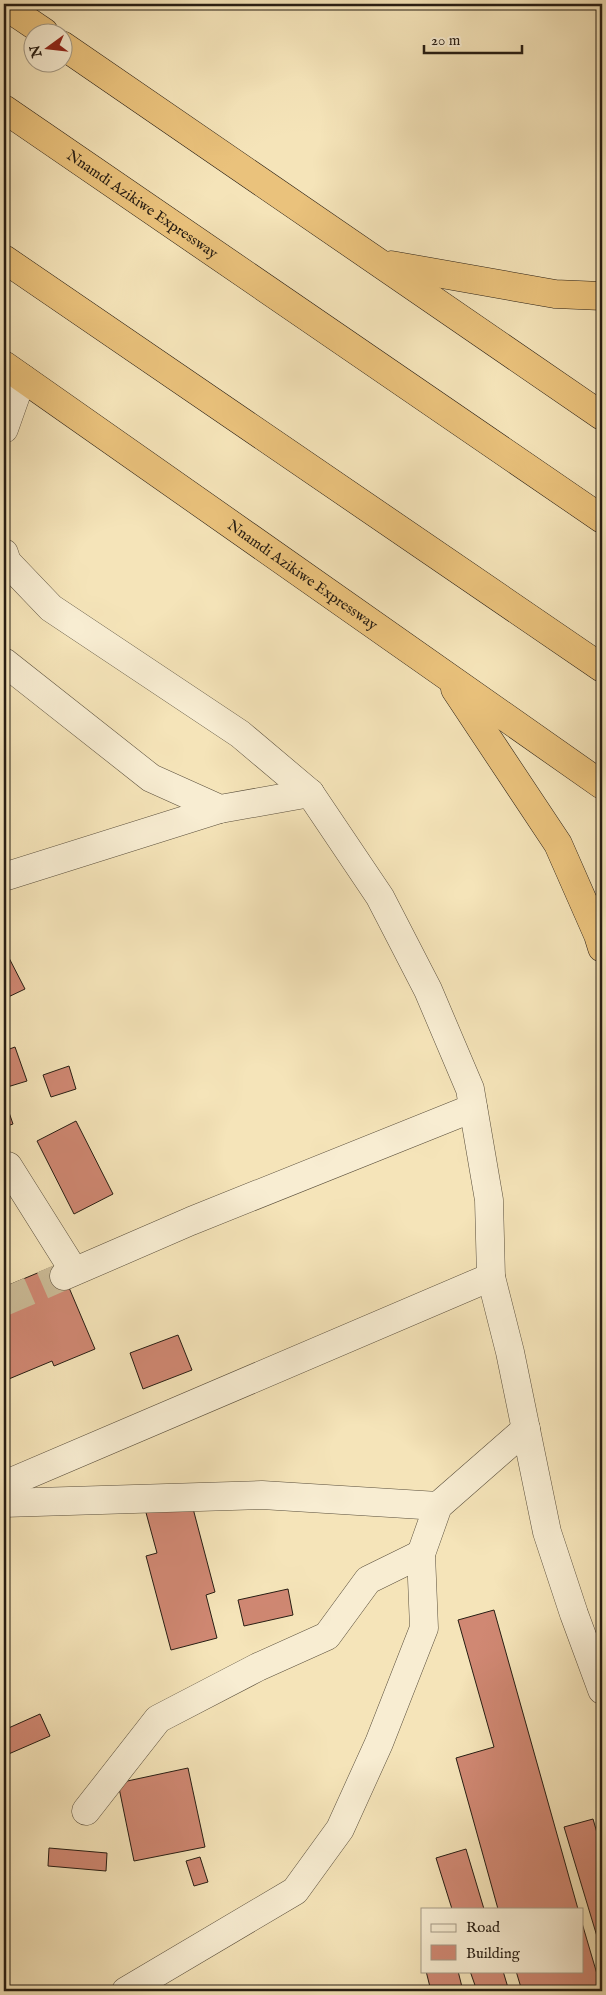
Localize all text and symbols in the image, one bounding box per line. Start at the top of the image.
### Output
north arrow [22,22,72,72]
scale bar [424,22,521,54]
text: 20 m [431,31,461,50]
text: N [26,43,47,60]
street label: Nnamdi Azikiwe Expressway [63,145,222,263]
street label: Nnamdi Azikiwe Expressway [224,515,382,634]
legend [421,1908,584,1972]
text: Road [466,1918,501,1937]
text: Building [466,1944,521,1963]

